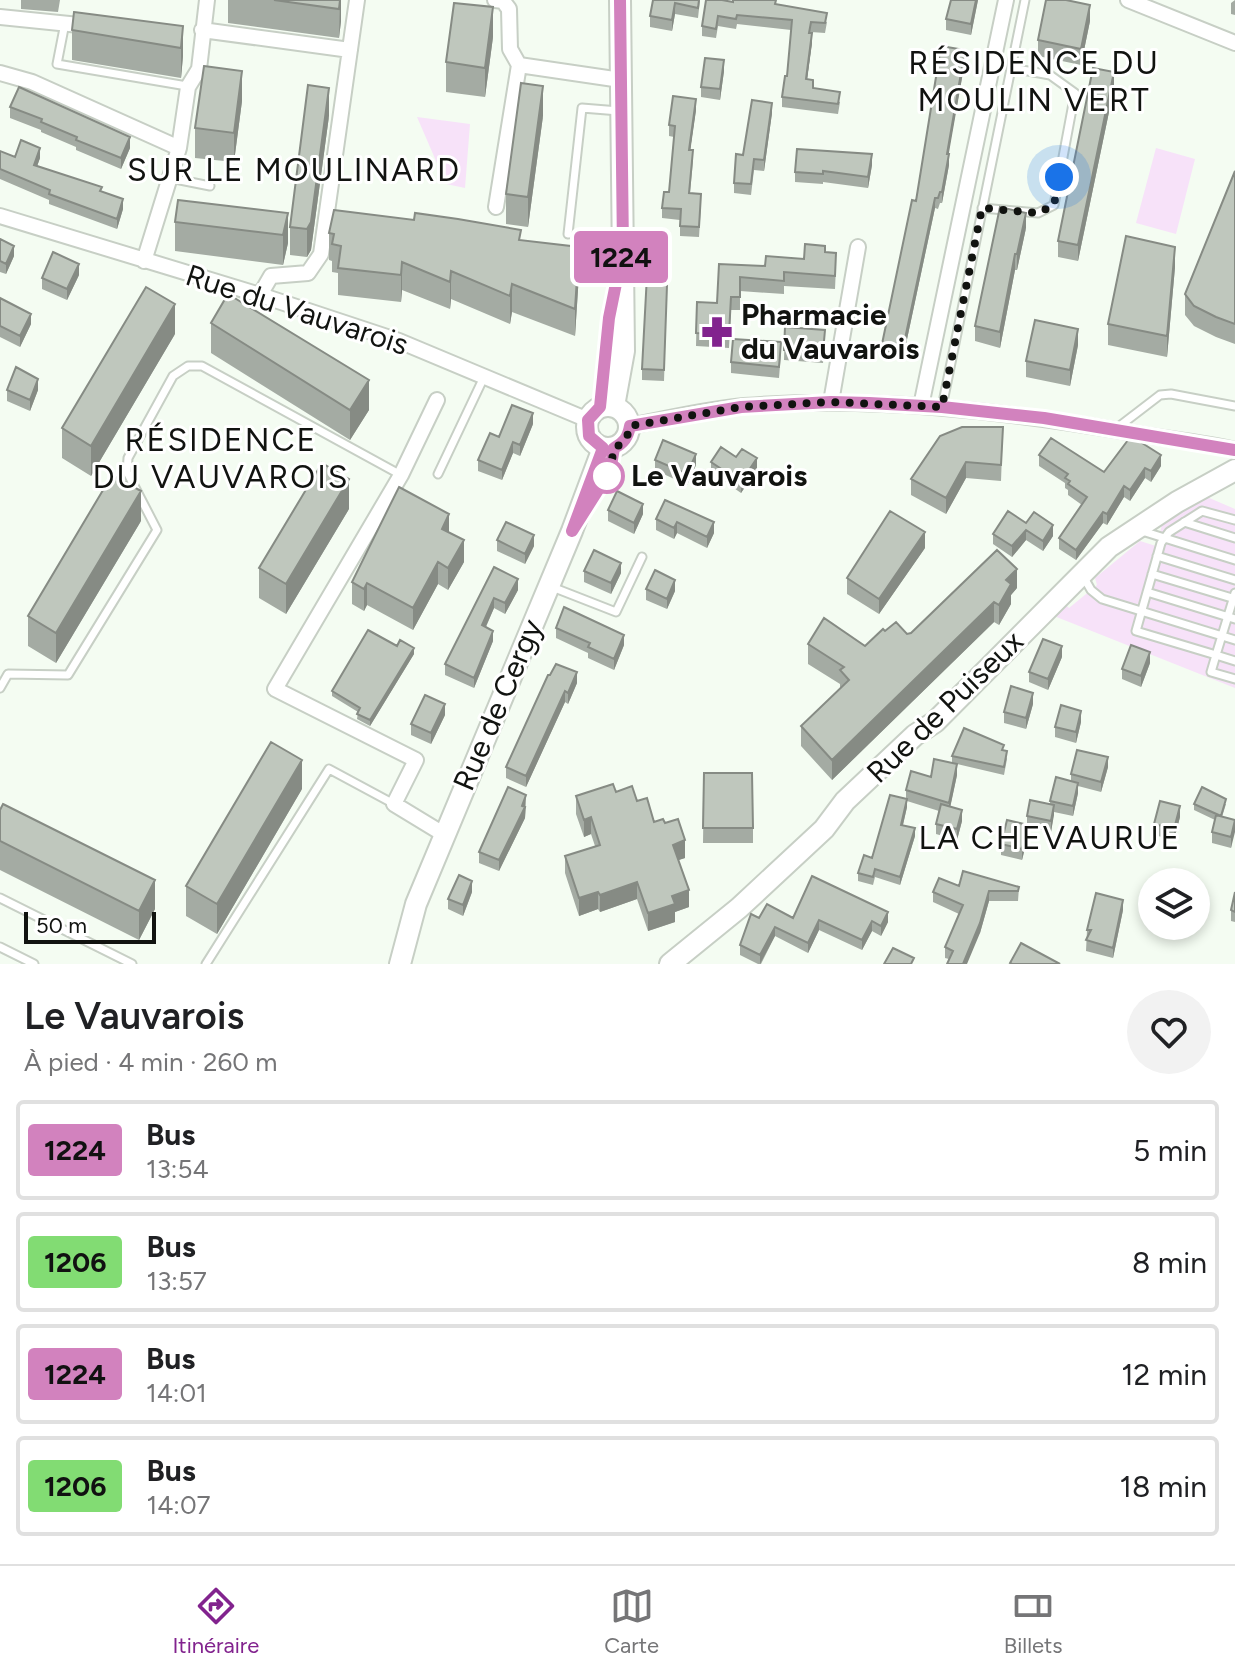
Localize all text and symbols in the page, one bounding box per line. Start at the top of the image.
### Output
district label: RÉSIDENCE DU MOULIN VERT [908,44,1160,119]
district label: SUR LE MOULINARD [127,151,461,189]
your location [1039,157,1079,197]
line badge: 1224 [565,231,677,283]
text: 1224 [590,240,652,274]
street label: Rue du Vauvarois [181,256,413,363]
place label: Pharmacie du Vauvarois [741,296,919,367]
pharmacy icon: Pharmacie du Vauvarois [700,315,734,349]
district label: RÉSIDENCE DU VAUVAROIS [93,421,349,496]
place label: Le Vauvarois [631,457,807,494]
marker: Le Vauvarois [590,459,624,493]
street label: Rue de Cergy [445,614,550,796]
street label: Rue de Puiseux [859,623,1031,790]
district label: LA CHEVAURUE [919,819,1181,857]
map controls [1138,868,1210,940]
button: layers [1138,868,1210,940]
scale bar [24,908,156,944]
text: 50 m [36,912,87,939]
button: heart [1127,990,1211,1074]
text: Le Vauvarois [24,993,244,1039]
text: À pied · 4 min · 260 m [24,1046,277,1078]
text: Bus [146,1116,195,1153]
text: 5 min [1133,1132,1207,1169]
text: 1224 [44,1133,106,1167]
text: 13:54 [146,1153,209,1185]
text: Bus [146,1228,196,1265]
text: 8 min [1132,1244,1207,1281]
text: 1206 [44,1245,106,1279]
text: 13:57 [146,1265,207,1297]
text: Bus [146,1340,195,1377]
text: 12 min [1121,1356,1207,1393]
text: 1224 [44,1357,106,1391]
text: 14:01 [146,1377,207,1409]
text: Bus [146,1452,196,1489]
text: 18 min [1120,1468,1207,1505]
text: 1206 [44,1469,106,1503]
text: 14:07 [146,1489,211,1521]
tab: Itinéraire [172,1584,259,1659]
tab: Carte [604,1584,659,1659]
tab: Billets [1004,1584,1063,1659]

